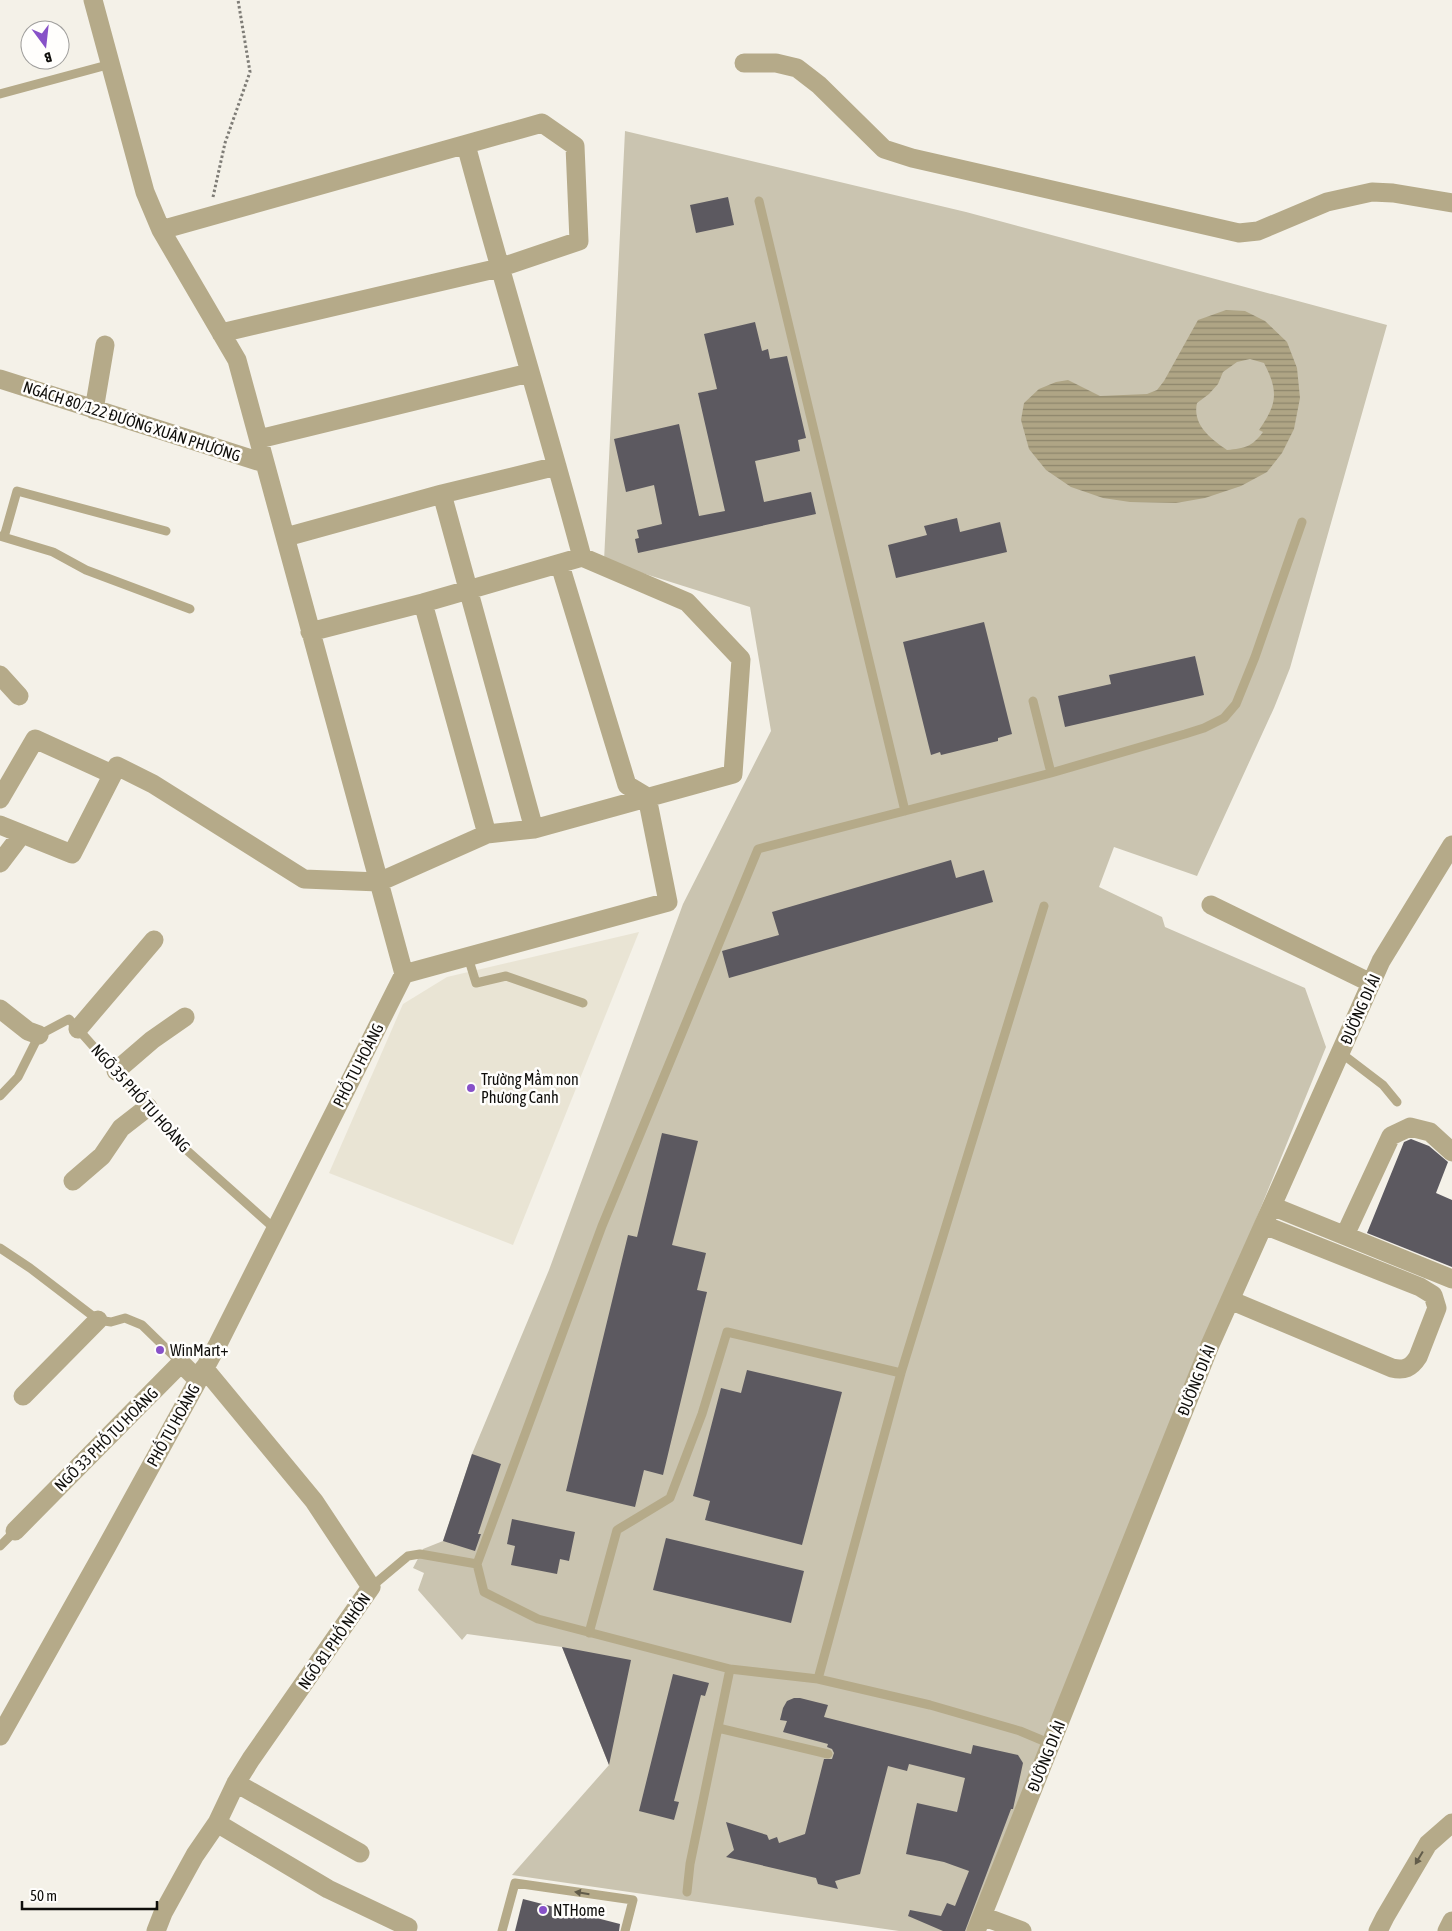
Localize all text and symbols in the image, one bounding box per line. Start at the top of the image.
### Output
north arrow [20,20,70,70]
text: B [43,49,54,66]
street label: NGÁCH 80/122 ĐƯỜNG XUÂN PHƯƠNG [21,377,243,465]
street label: ĐƯỜNG DI ÁI [1337,971,1383,1047]
street label: PHỐ TU HOÀNG [327,1019,387,1110]
street label: NGÕ 35 PHỐ TU HOÀNG [88,1039,195,1155]
place label: Trường Mầm non Phương Canh [481,1069,579,1107]
marker: Trường Mầm non Phương Canh [465,1082,477,1094]
place label: WinMart+ [170,1341,229,1359]
street label: ĐƯỜNG DI ÁI [1174,1342,1218,1418]
marker: WinMart+ [154,1344,166,1356]
street label: PHỐ TU HOÀNG [141,1380,203,1469]
street label: NGÕ 33 PHỐ TU HOÀNG [49,1382,161,1494]
street label: NGÕ 81 PHỐ NHỔN [292,1588,374,1692]
street label: ĐƯỜNG DI ÁI [1024,1718,1068,1794]
one-way arrow [1415,1852,1424,1865]
scale bar [22,1878,158,1910]
text: 50 m [30,1887,57,1904]
one-way arrow [574,1888,590,1896]
place label: NTHome [553,1901,605,1919]
marker: NTHome [537,1904,549,1916]

